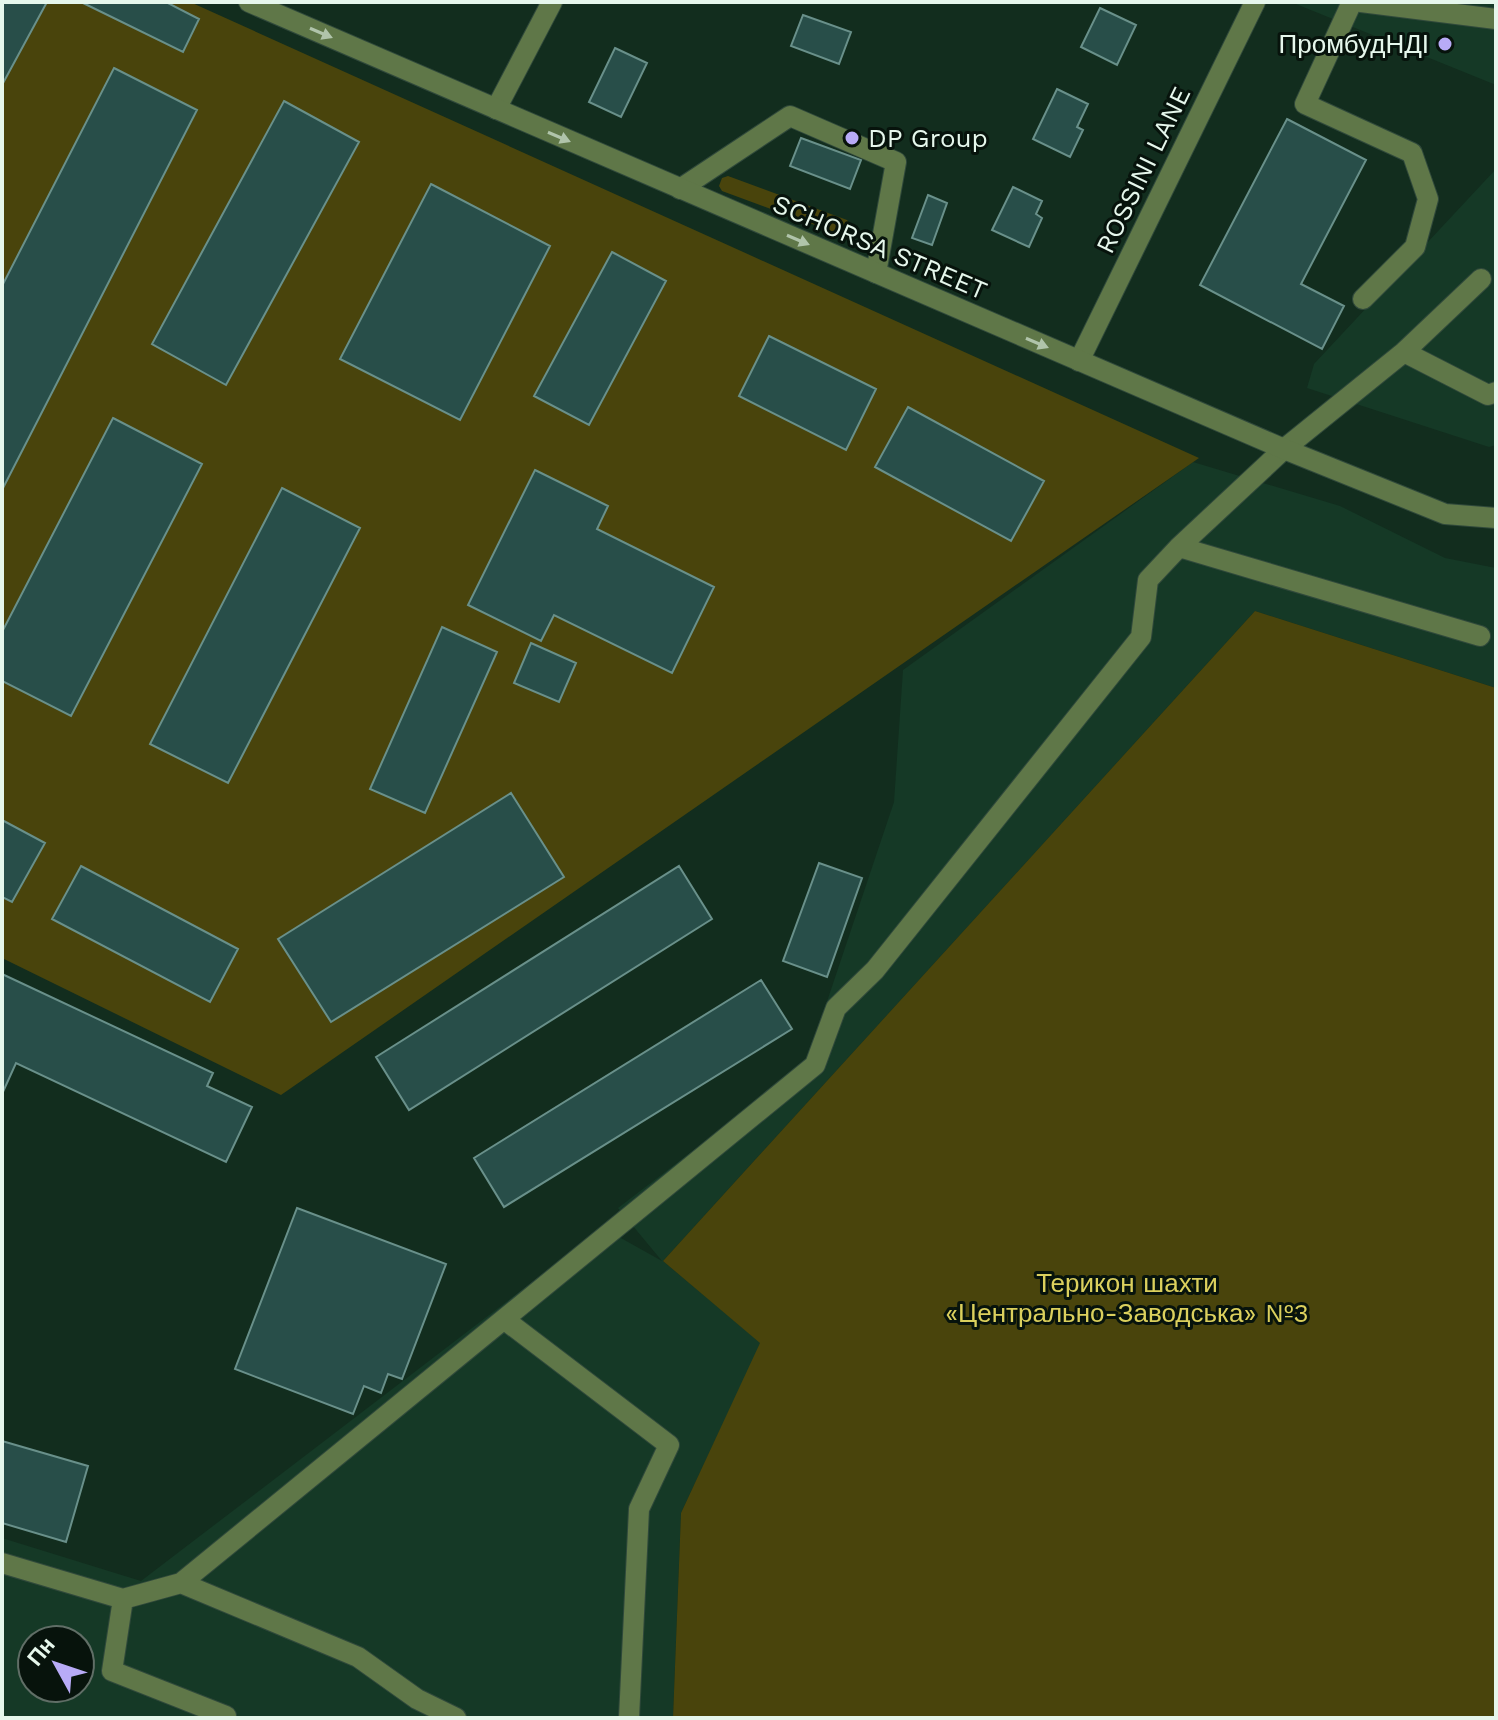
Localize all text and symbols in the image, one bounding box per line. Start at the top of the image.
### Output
one-way arrow [309,27,333,40]
place label: ПромбудНДІ [1279,29,1429,59]
marker: ПромбудНДІ [1436,35,1454,53]
street label: ROSSINI LANE [1090,82,1196,258]
place label: DP Group [868,123,988,153]
marker: DP Group [843,129,861,147]
one-way arrow [548,130,571,143]
street label: SCHORSA STREET [769,188,991,306]
one-way arrow [786,233,810,246]
one-way arrow [1025,336,1049,349]
park label: Терикон шахти «Центрально-Заводська» №3 [945,1268,1309,1328]
north arrow [16,1624,96,1704]
text: Пн [22,1632,60,1671]

